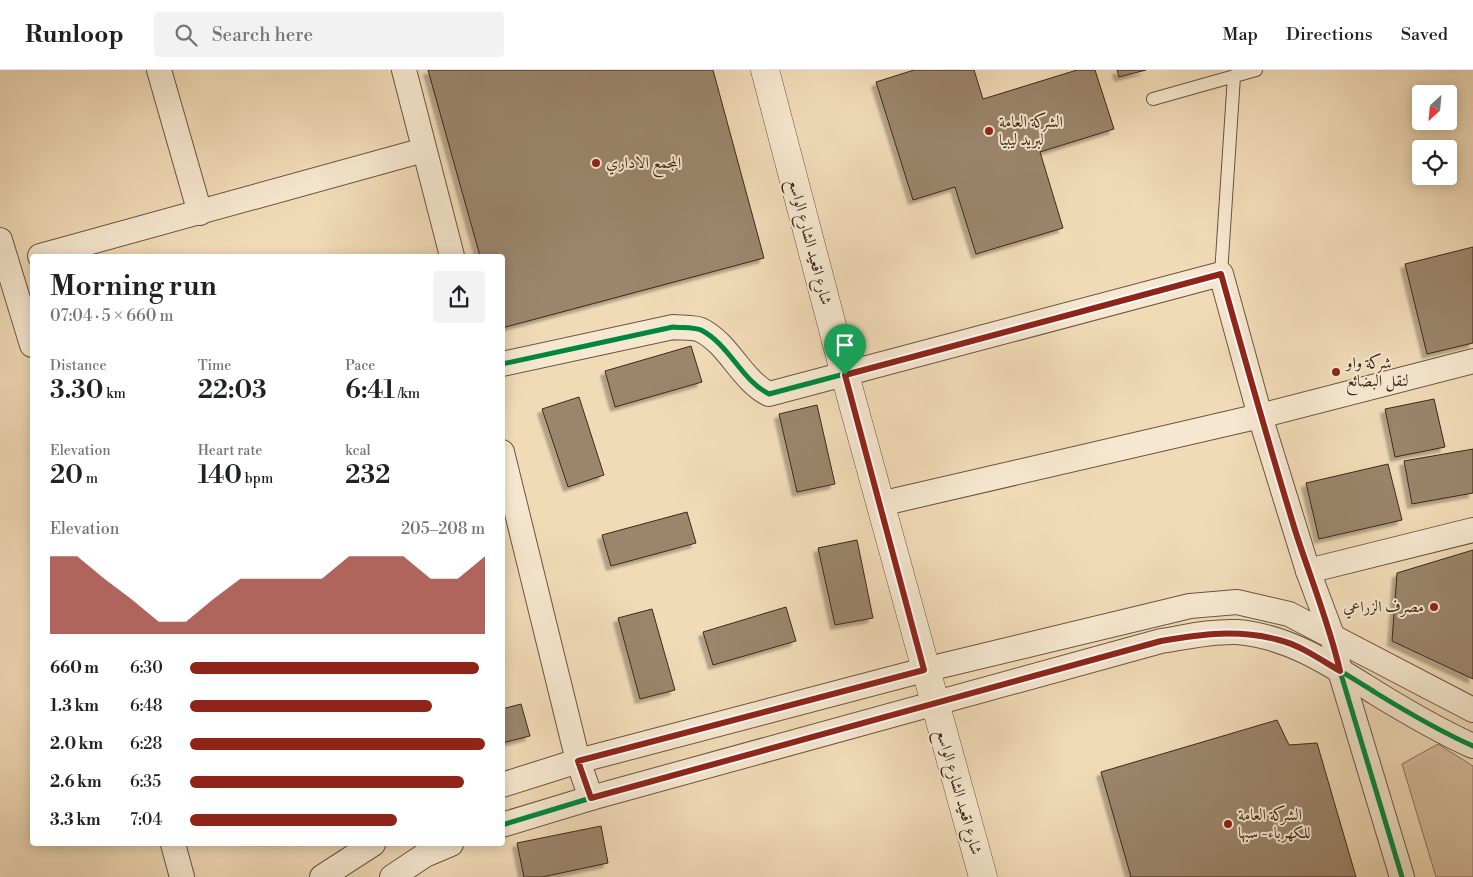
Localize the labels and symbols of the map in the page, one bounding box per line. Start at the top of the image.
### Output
north arrow [1412,85,1458,130]
place label: الشركة العامة لبريد ليبيا [999,112,1063,150]
marker: الشركة العامة لبريد ليبيا [983,125,995,137]
place label: المجمع الاداري [606,153,681,178]
marker: المجمع الاداري [590,157,602,169]
street label: شارع اقعيد الشارع الواسع [779,177,836,308]
pin [824,324,866,375]
place label: شركة واو لنقل البضائع [1344,353,1409,396]
marker: شركة واو لنقل البضائع [1330,366,1342,378]
place label: مصرف الزراعي [1343,597,1424,619]
marker: مصرف الزراعي [1428,601,1440,613]
street label: شارع اقعيد الشارع الواسع [927,727,986,858]
place label: الشركة العامة للكهرباء- سبها [1238,805,1310,843]
marker: الشركة العامة للكهرباء- سبها [1222,818,1234,830]

